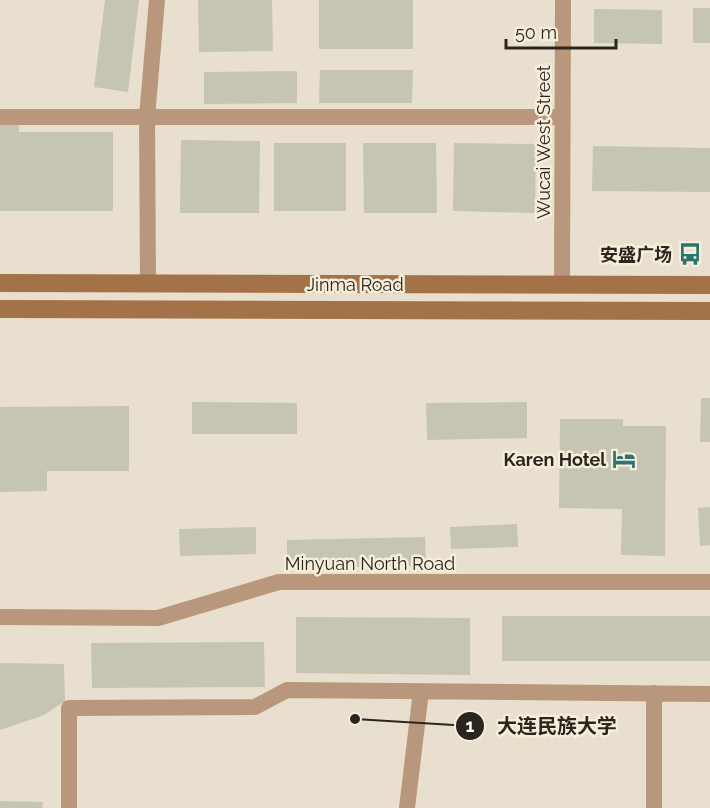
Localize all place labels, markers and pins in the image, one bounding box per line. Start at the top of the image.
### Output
bus stop icon: 安盛广场 [677,241,703,267]
place label: 安盛广场 [600,244,672,265]
hotel icon: Karen Hotel [611,446,637,472]
place label: Karen Hotel [504,449,606,470]
callout: 大连民族大学 [455,707,629,745]

